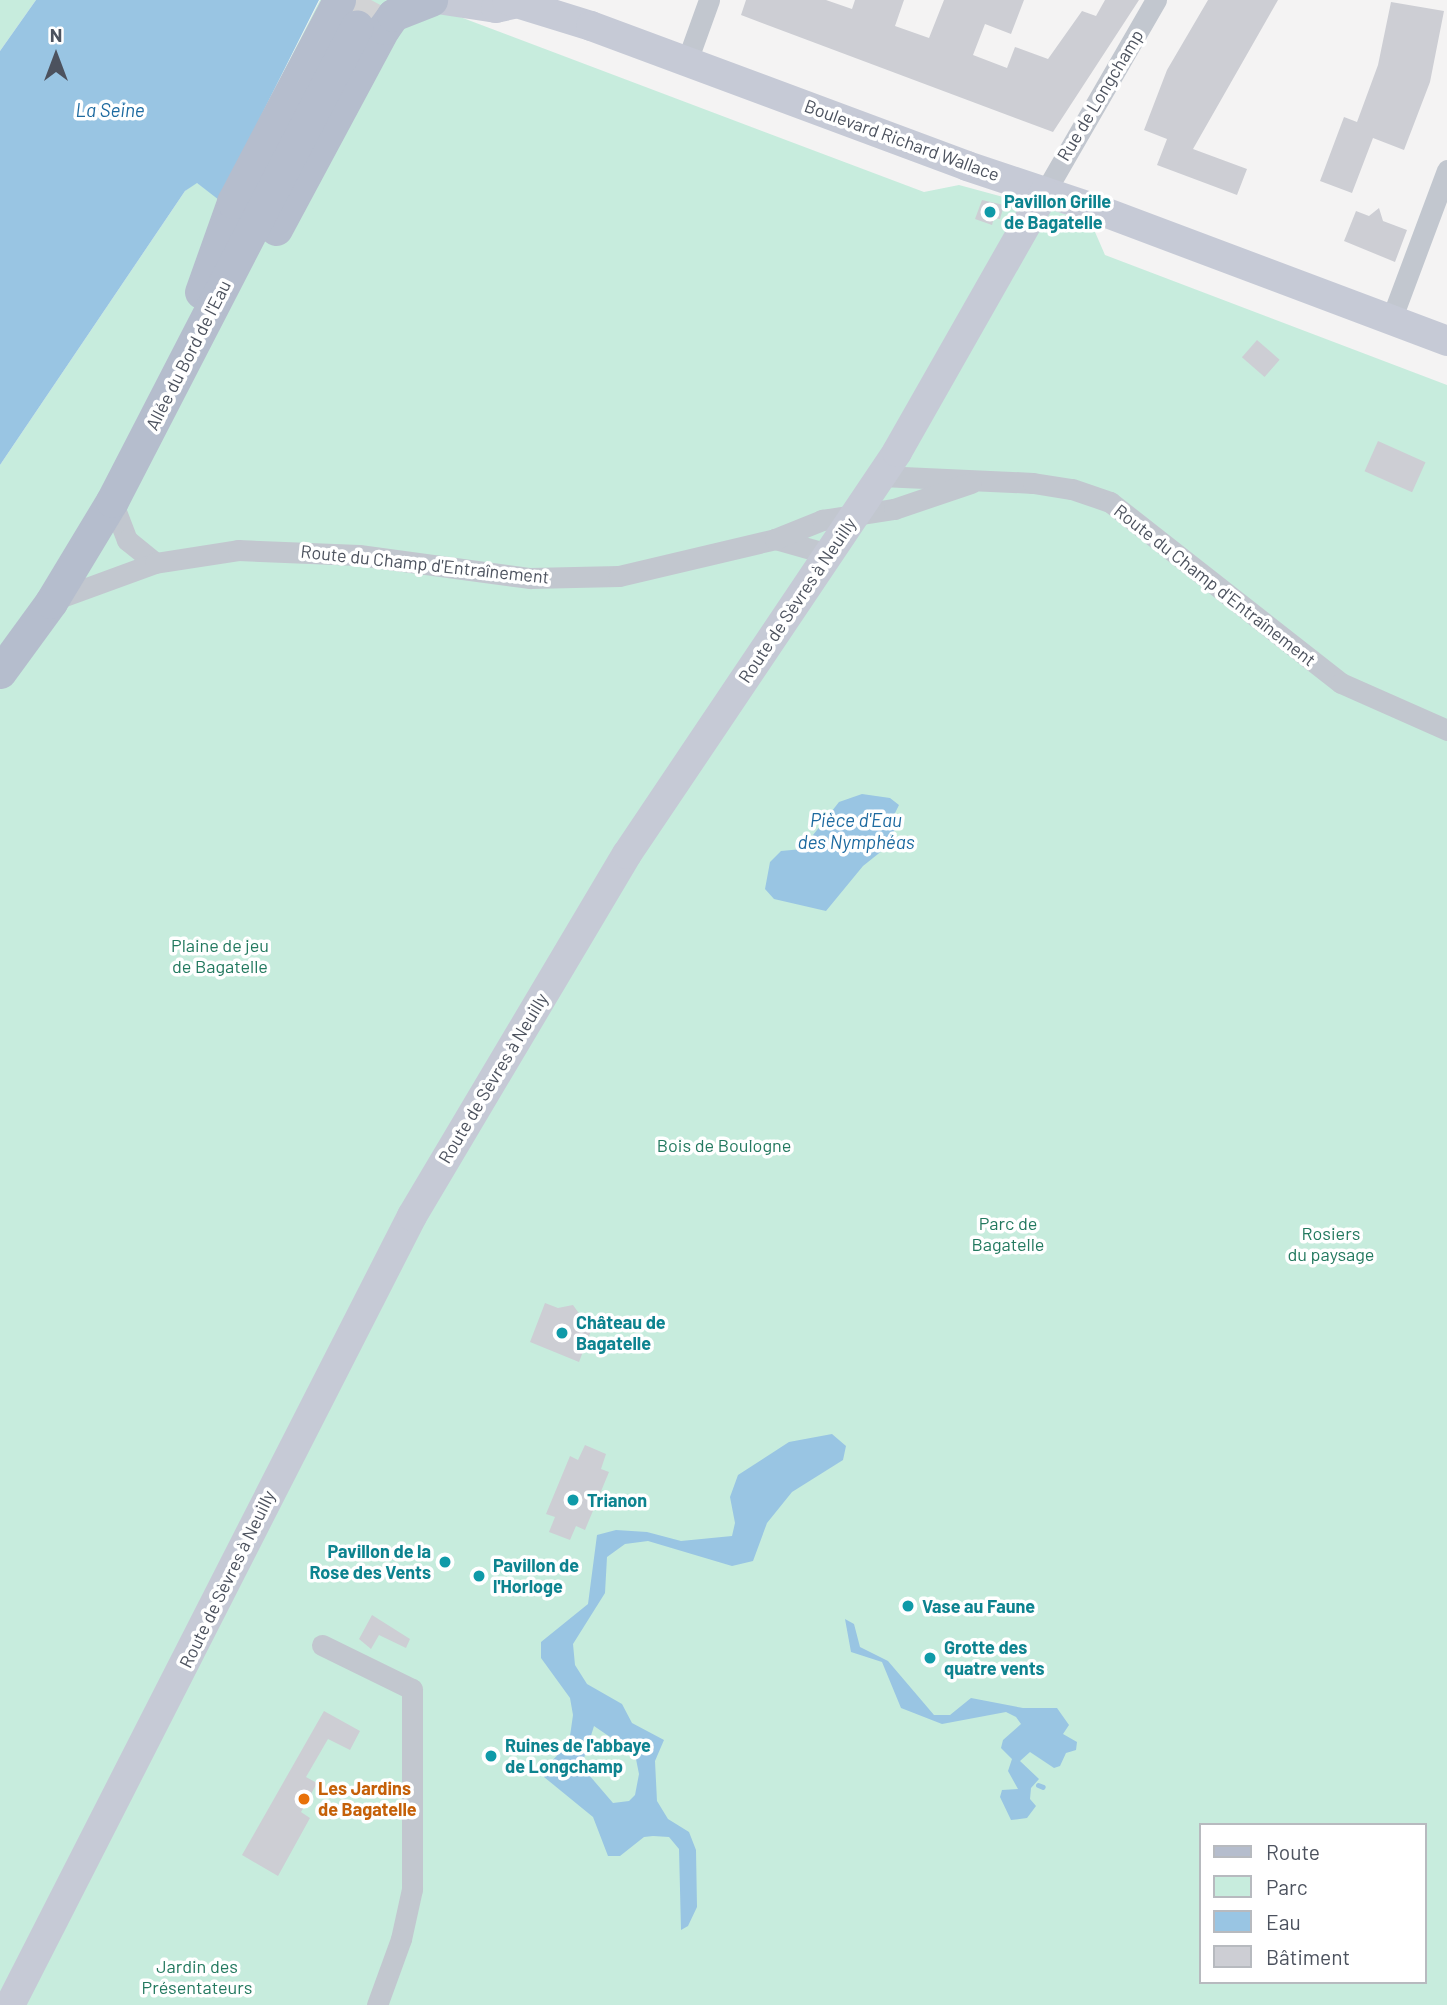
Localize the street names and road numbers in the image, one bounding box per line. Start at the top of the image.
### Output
street label: Rue de Longchamp [1052,25,1148,165]
street label: Boulevard Richard Wallace [802,95,1002,185]
street label: Allée du Bord de l'Eau [141,276,235,434]
street label: Route du Champ d'Entraînement [1110,500,1320,670]
street label: Route de Sèvres à Neuilly [734,513,860,687]
street label: Route du Champ d'Entraînement [300,540,550,588]
street label: Route de Sèvres à Neuilly [434,989,552,1167]
street label: Route de Sèvres à Neuilly [175,1487,279,1671]

